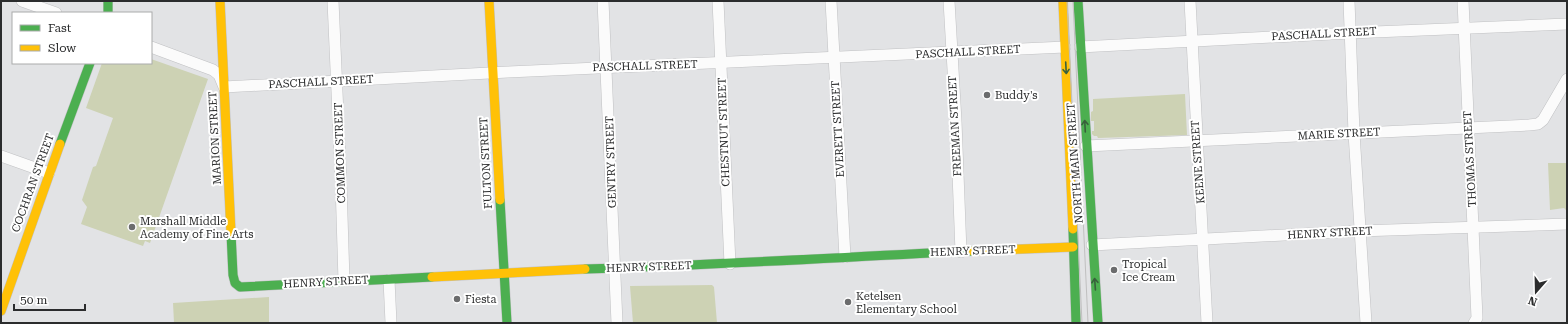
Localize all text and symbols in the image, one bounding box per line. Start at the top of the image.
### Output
legend [12,12,152,64]
text: Fast [48,21,72,35]
street label: PASCHALL STREET [1271,25,1377,43]
text: Slow [48,41,76,55]
street label: PASCHALL STREET [915,43,1021,61]
street label: PASCHALL STREET [592,58,698,74]
one-way arrow [1063,61,1070,74]
street label: PASCHALL STREET [268,73,374,91]
street label: FREEMAN STREET [946,75,964,177]
street label: CHESTNUT STREET [716,77,732,187]
street label: EVERETT STREET [829,80,847,178]
place label: Buddy's [995,89,1038,102]
marker: Buddy's [982,90,992,100]
street label: MARION STREET [206,91,224,185]
street label: COMMON STREET [332,102,348,204]
street label: NORTH MAIN STREET [1064,102,1086,224]
street label: THOMAS STREET [1461,111,1479,207]
street label: GENTRY STREET [603,116,619,208]
street label: FULTON STREET [477,117,495,209]
one-way arrow [1081,120,1088,133]
street label: KEENE STREET [1189,120,1207,204]
street label: MARIE STREET [1297,125,1381,143]
street label: COCHRAN STREET [9,132,57,234]
place label: Marshall Middle Academy of Fine Arts [140,215,253,241]
marker: Marshall Middle Academy of Fine Arts [127,222,137,232]
street label: HENRY STREET [1287,224,1373,242]
street label: HENRY STREET [930,243,1016,259]
place label: Tropical Ice Cream [1122,258,1175,284]
street label: HENRY STREET [606,259,692,275]
marker: Tropical Ice Cream [1109,265,1119,275]
north arrow [1516,272,1556,312]
street label: HENRY STREET [283,273,369,291]
one-way arrow [1092,278,1099,291]
scale bar [14,286,85,312]
place label: Ketelsen Elementary School [856,290,957,316]
text: 50 m [20,293,47,307]
place label: Fiesta [465,293,496,306]
text: N [1526,293,1539,308]
marker: Fiesta [452,294,462,304]
marker: Ketelsen Elementary School [843,297,853,307]

